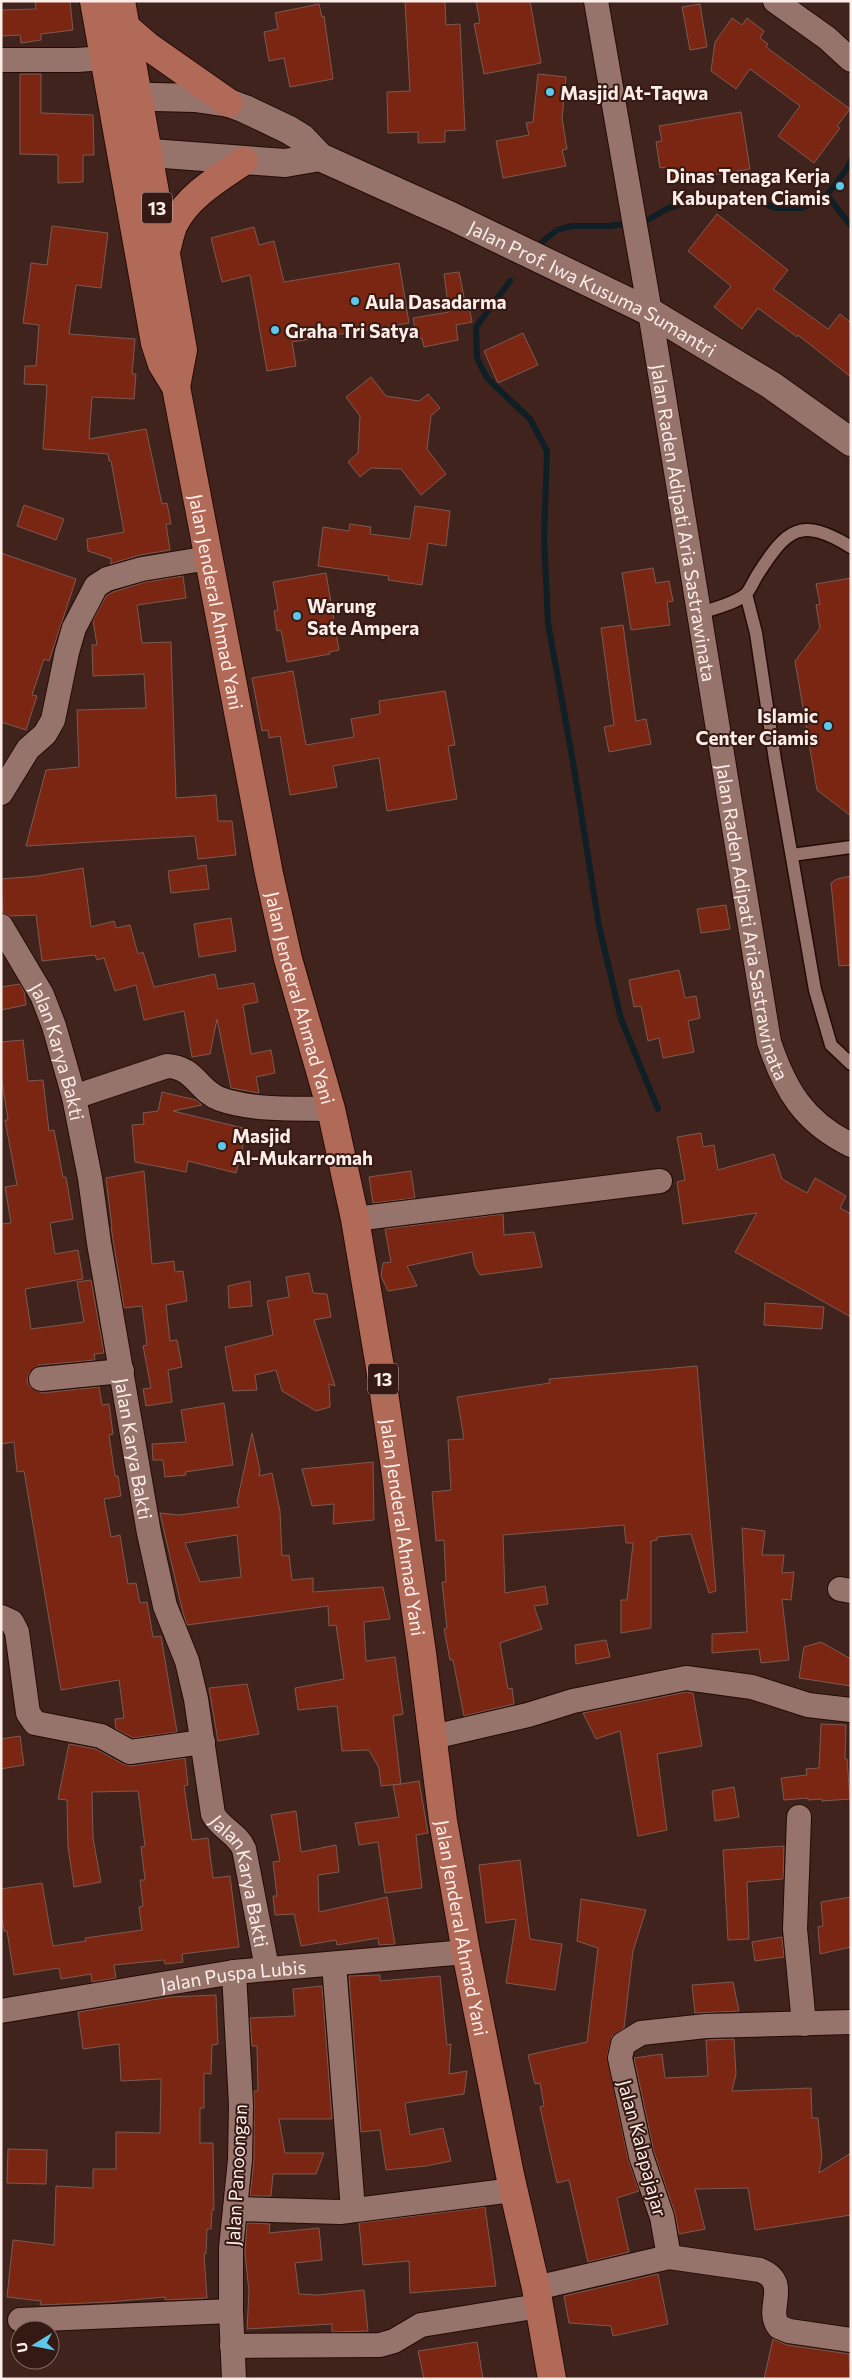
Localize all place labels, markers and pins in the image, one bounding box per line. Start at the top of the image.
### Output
place label: Masjid At-Taqwa [560,81,708,104]
marker: Masjid At-Taqwa [544,86,556,98]
place label: Dinas Tenaga Kerja Kabupaten Ciamis [666,164,830,209]
marker: Dinas Tenaga Kerja Kabupaten Ciamis [834,180,846,192]
place label: Aula Dasadarma [365,290,507,313]
marker: Aula Dasadarma [349,295,361,307]
place label: Graha Tri Satya [285,319,419,342]
marker: Graha Tri Satya [269,324,281,336]
place label: Warung Sate Ampera [307,594,419,639]
marker: Warung Sate Ampera [291,610,303,622]
place label: Islamic Center Ciamis [696,704,818,749]
marker: Islamic Center Ciamis [822,720,834,732]
place label: Masjid Al-Mukarromah [232,1124,373,1169]
marker: Masjid Al-Mukarromah [216,1140,228,1152]

